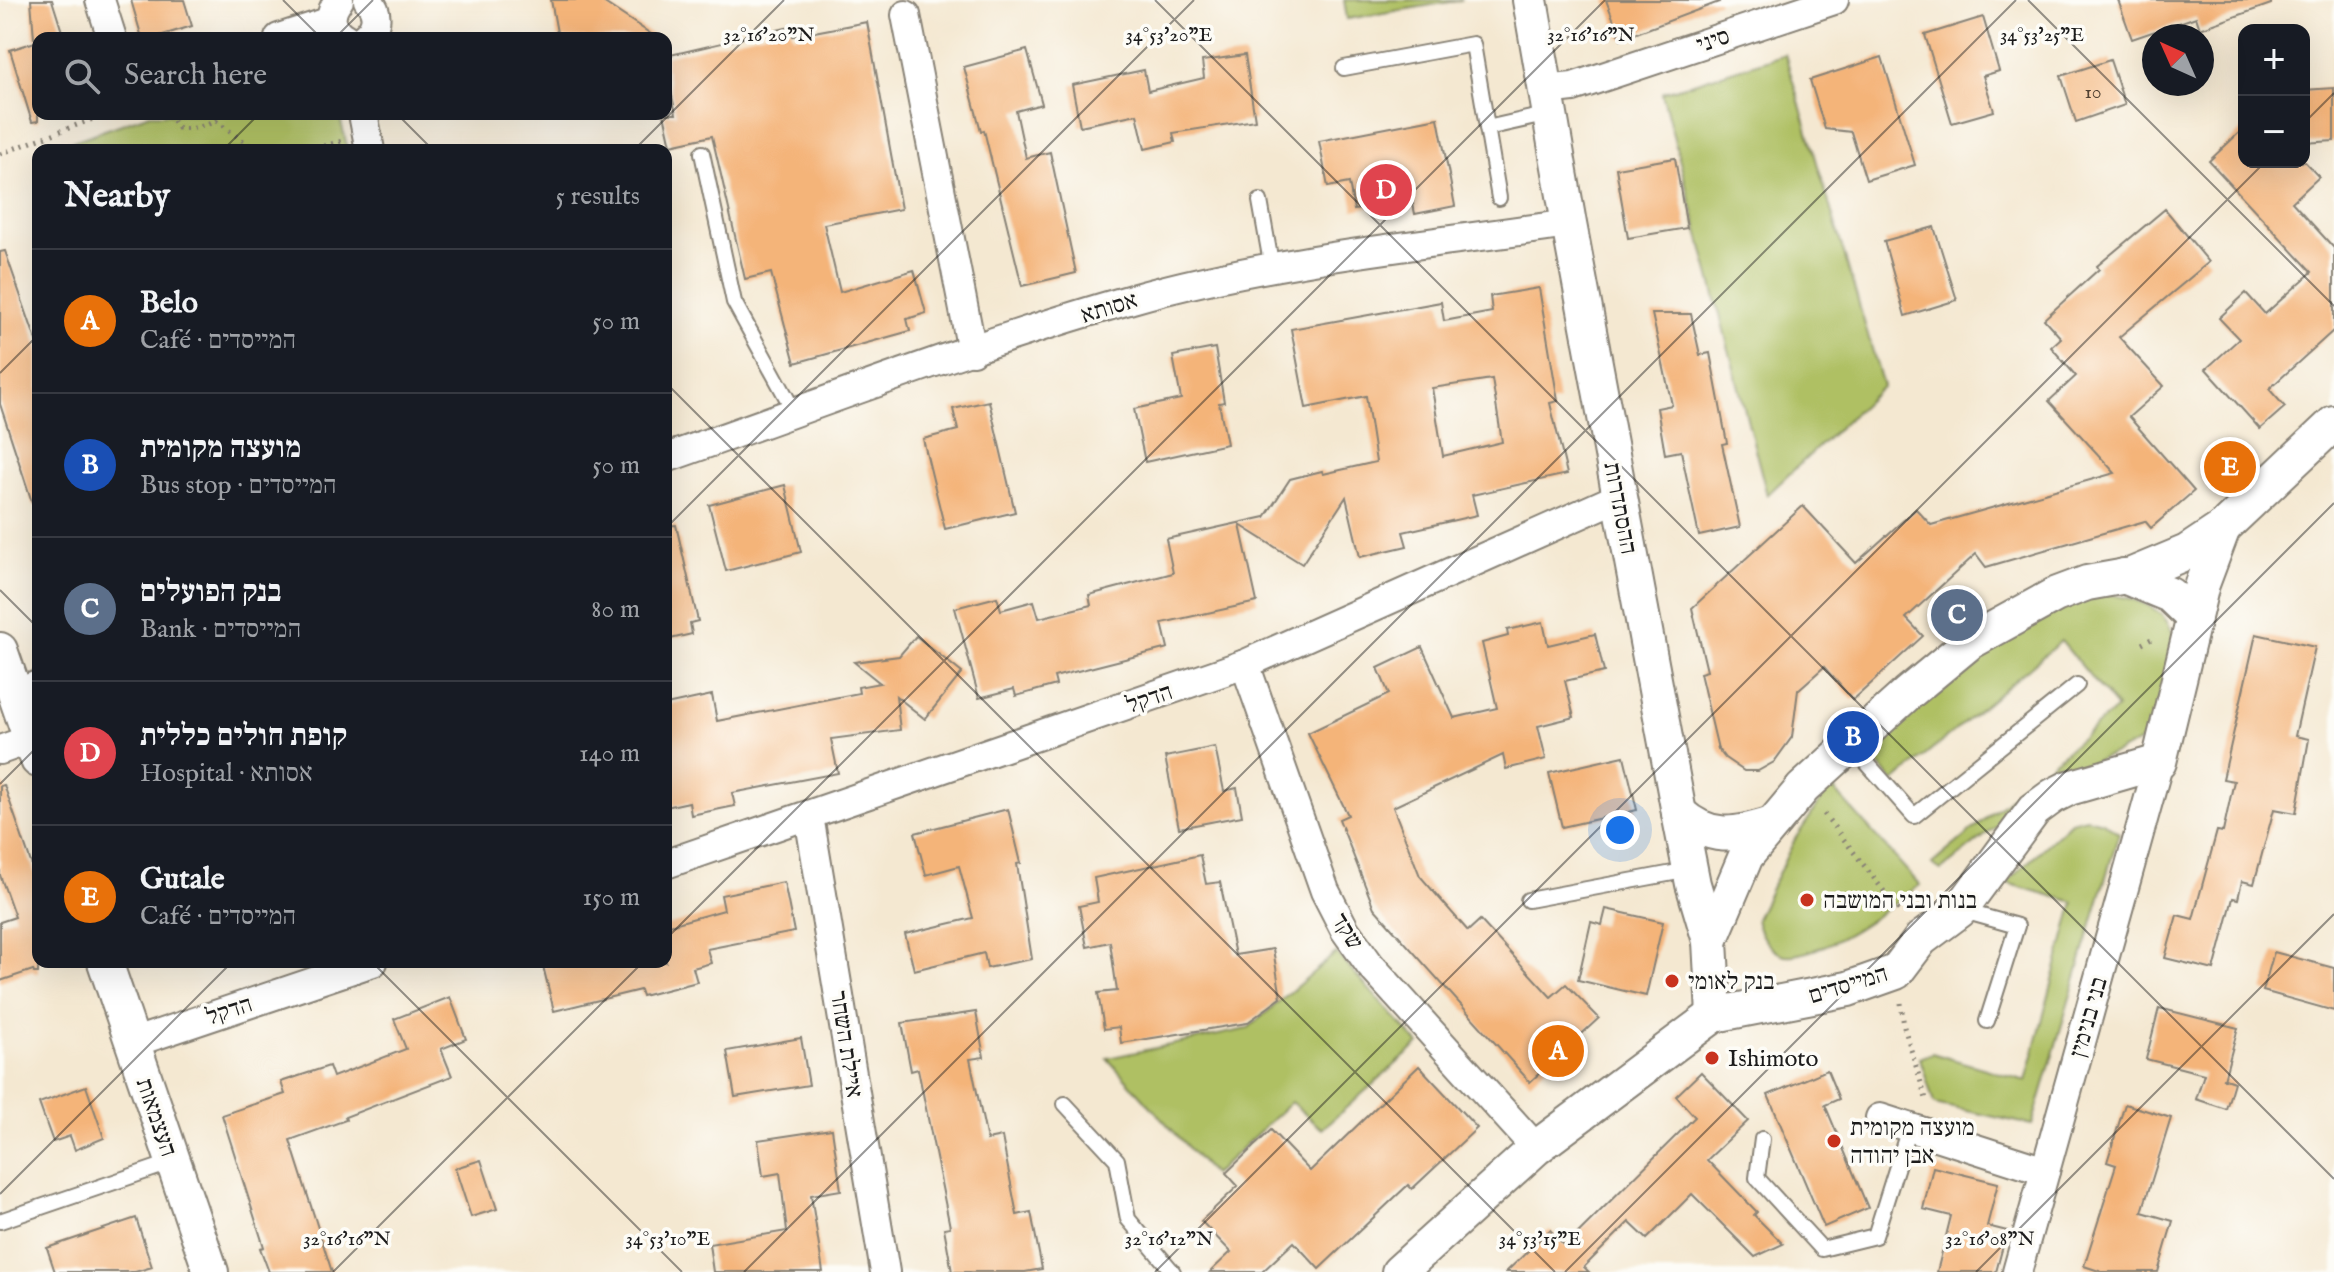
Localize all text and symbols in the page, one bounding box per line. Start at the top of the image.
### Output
street label: סיני [1693,21,1734,61]
text: 32°16'20"N [723,23,815,48]
text: 34°53'20"E [1126,23,1213,48]
text: 32°16'16"N [1547,23,1635,48]
text: 34°53'25"E [2000,23,2084,48]
north arrow [2142,24,2214,96]
map controls [2238,24,2310,168]
button: + [2238,24,2310,96]
search box [32,32,672,120]
icon: search [60,54,104,98]
text: Search here [124,57,267,95]
house number: 10 [2084,80,2102,105]
button: − [2238,96,2310,168]
pin: D [1360,160,1412,220]
text: Nearby [64,175,170,218]
text: 5 results [556,180,640,213]
text: Belo [140,285,198,323]
street label: אסותא [1077,285,1142,332]
text: A [81,305,99,338]
text: 50 m [592,305,640,338]
text: Café · המייסדים [140,324,296,357]
text: מועצה מקומית [140,430,301,468]
pin: E [2204,437,2256,497]
text: B [81,449,99,482]
text: 50 m [592,449,640,482]
street label: ההסתדרות [1595,460,1644,557]
text: Bus stop · המייסדים [140,469,337,502]
text: בנק הפועלים [140,574,282,612]
pin: C [1931,585,1983,645]
text: C [81,593,99,626]
text: 80 m [591,593,640,626]
text: Bank · המייסדים [140,613,301,646]
street label: הדקל [1122,677,1177,722]
pin: B [1827,707,1879,767]
text: קופת חולים כללית [140,718,347,756]
text: D [80,737,100,770]
text: 140 m [579,737,640,770]
text: Hospital · אסותא [140,757,313,790]
your location [1600,810,1640,850]
text: Gutale [140,861,225,899]
text: E [81,881,99,914]
text: 150 m [582,881,640,914]
place label: בנות ובני המושבה [1823,886,1977,917]
marker: בנות ובני המושבה [1798,891,1816,909]
text: Café · המייסדים [140,900,296,933]
street label: שקד [1324,908,1370,956]
street label: המייסדים [1805,959,1892,1012]
place label: בנק לאומי [1688,967,1775,998]
marker: בנק לאומי [1663,972,1681,990]
street label: בני בנימין [2063,974,2116,1061]
street label: איילת השחר [822,988,869,1100]
street label: הדקל [202,989,257,1033]
pin: A [1532,1021,1584,1081]
place label: Ishimoto [1728,1044,1819,1075]
marker: Ishimoto [1703,1049,1721,1067]
street label: העצמאות [128,1074,183,1161]
place label: מועצה מקומית אבן יהודה [1850,1113,1975,1172]
marker: מועצה מקומית אבן יהודה [1825,1132,1843,1150]
text: 32°16'16"N [303,1227,391,1252]
text: 34°53'10"E [626,1227,711,1252]
text: 32°16'12"N [1125,1227,1213,1252]
text: 34°53'15"E [1499,1227,1581,1252]
text: 32°16'08"N [1945,1227,2035,1252]

